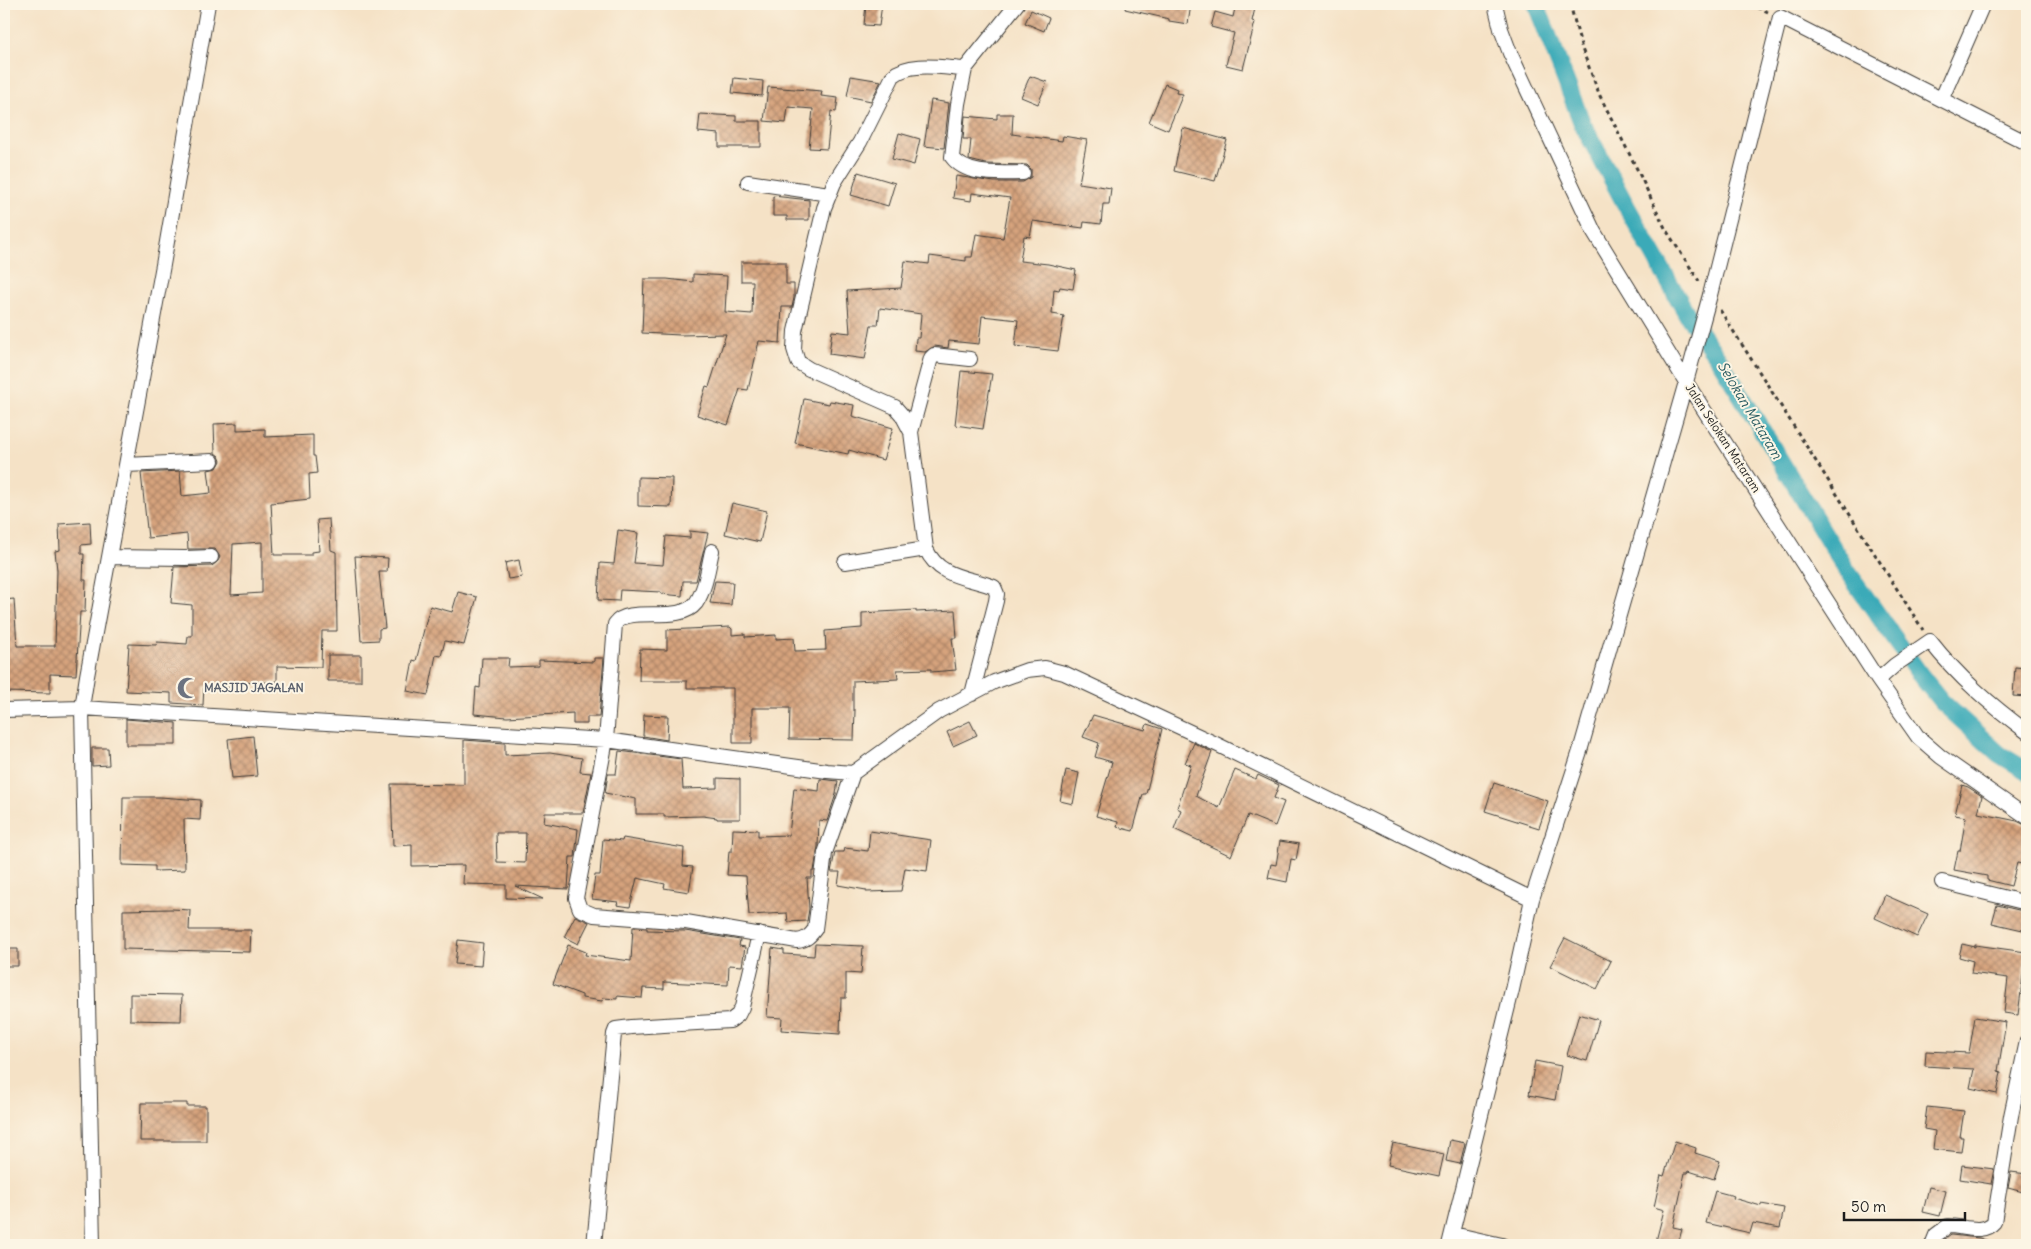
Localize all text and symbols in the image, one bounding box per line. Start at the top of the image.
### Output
water label: Selokan Mataram [1714,358,1787,463]
street label: Jalan Selokan Mataram [1683,380,1765,495]
mosque icon: MASJID JAGALAN [175,675,201,701]
place label: MASJID JAGALAN [204,680,304,695]
scale bar [1844,1189,1965,1221]
text: 50 m [1851,1197,1886,1216]

